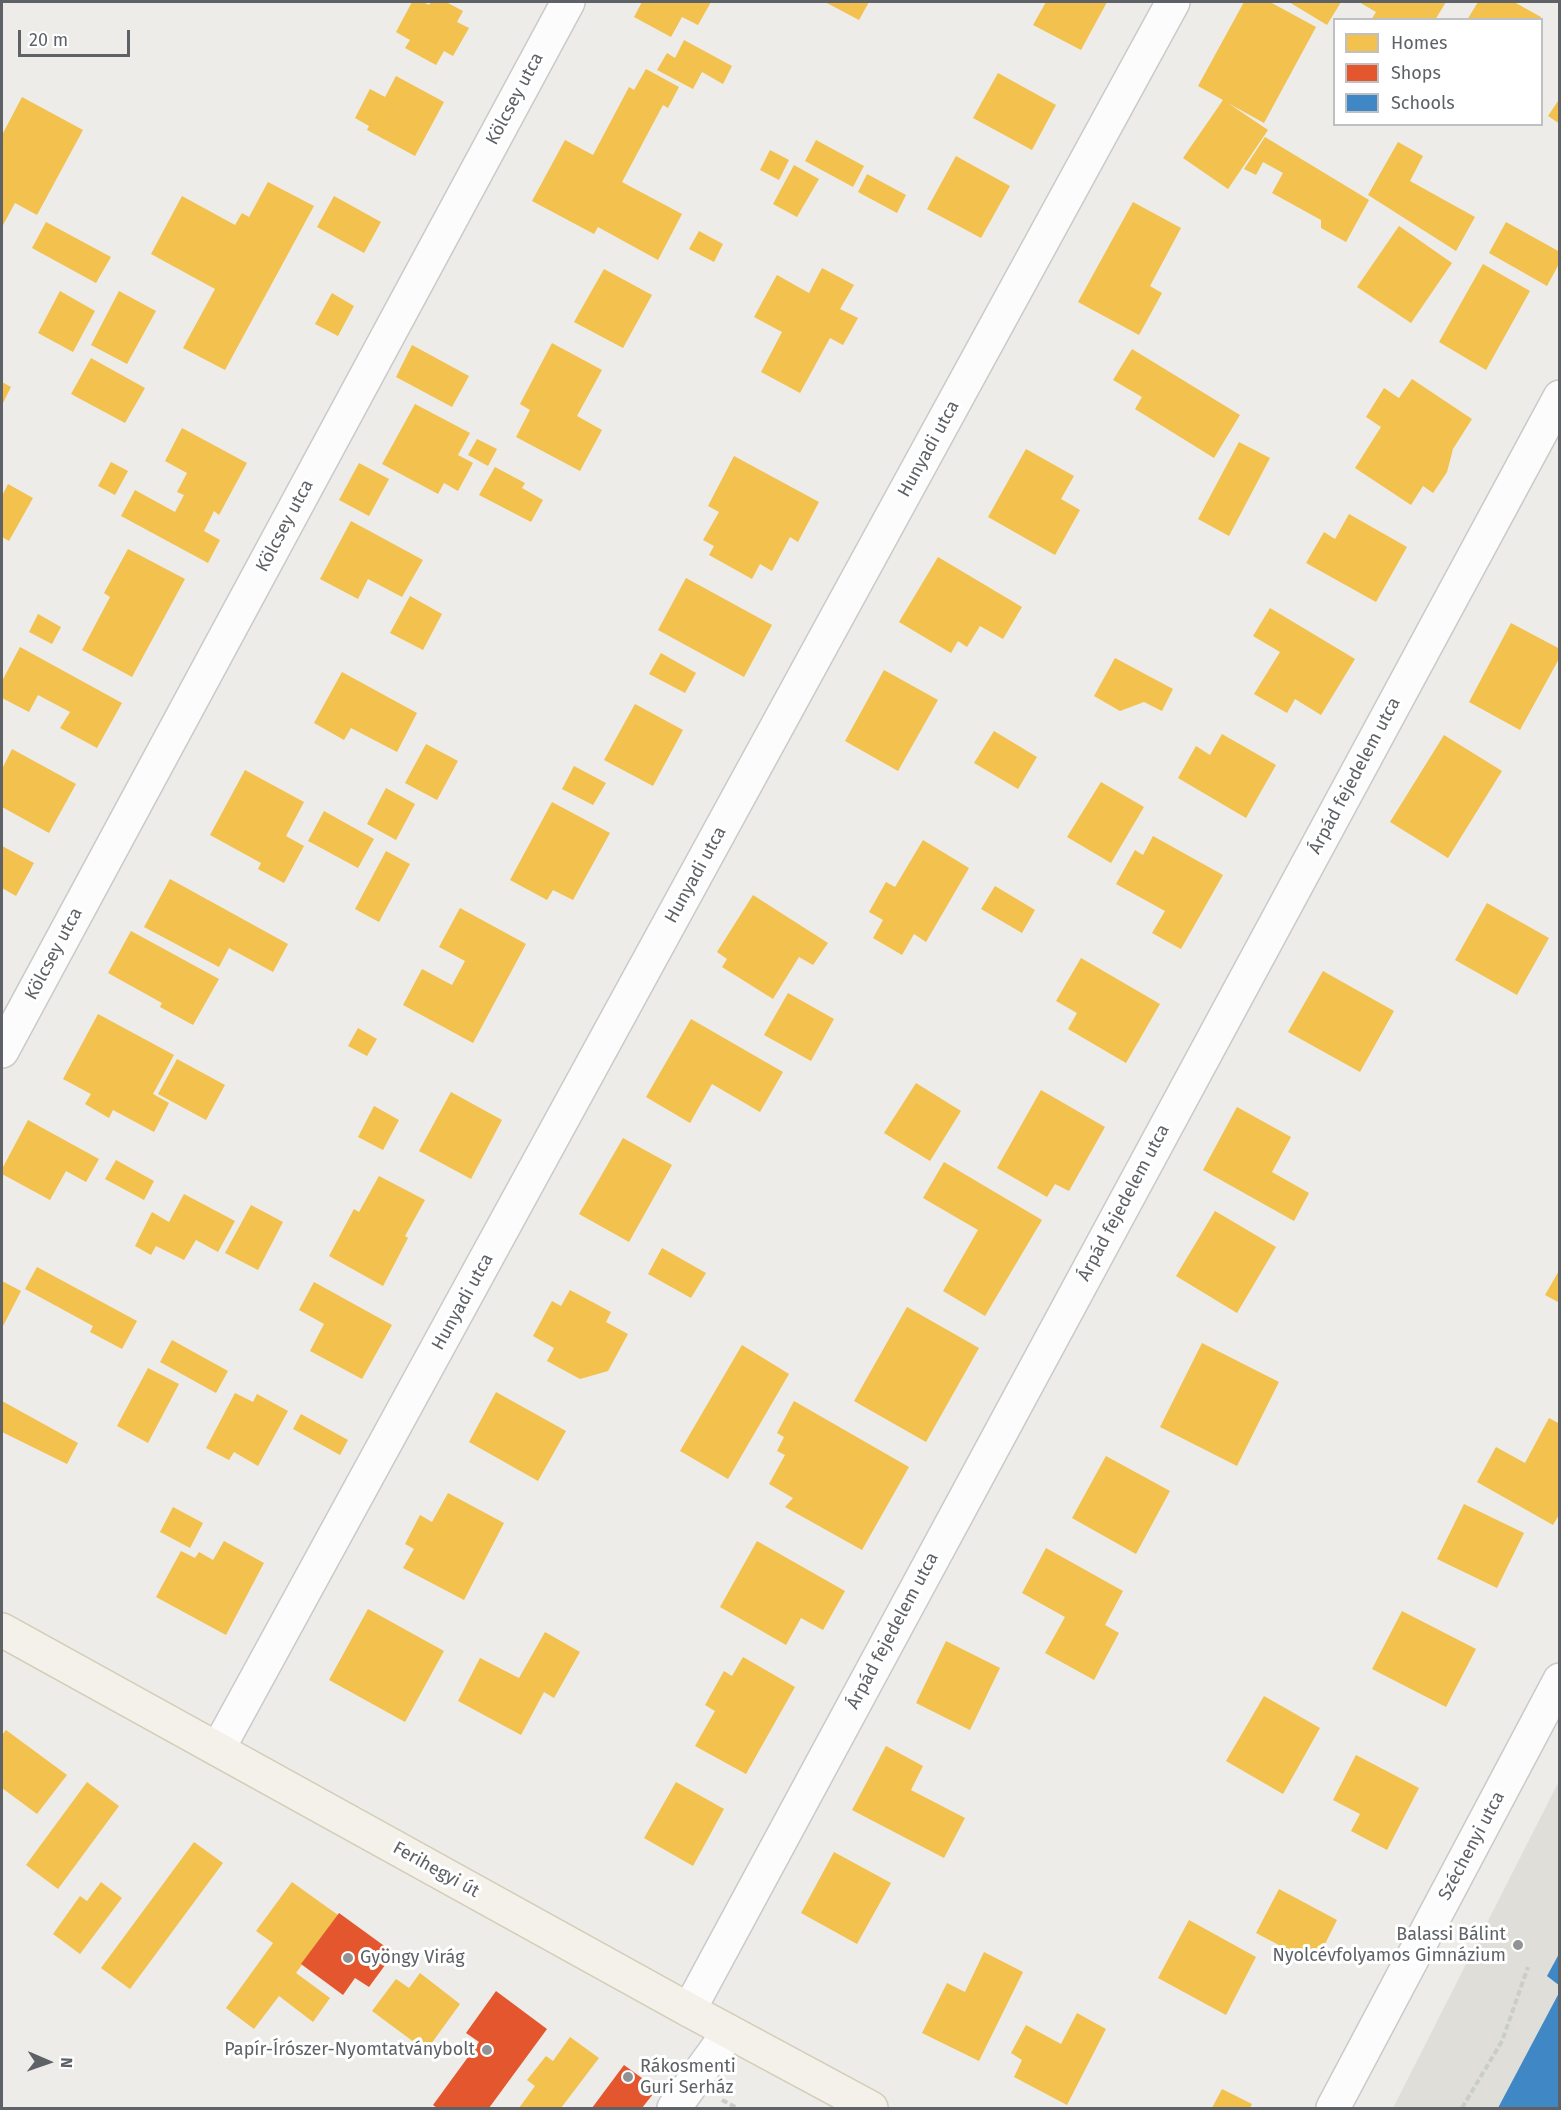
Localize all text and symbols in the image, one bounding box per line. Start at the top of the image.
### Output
scale bar [21,18,134,56]
legend [1333,18,1543,126]
text: 20 m [29,29,68,51]
text: Homes [1391,32,1447,54]
street label: Kölcsey utca [482,49,548,149]
text: Shops [1391,62,1441,84]
text: Schools [1391,92,1455,114]
street label: Hunyadi utca [894,397,964,501]
street label: Kölcsey utca [252,476,318,576]
street label: Árpád fejedelem utca [1305,694,1405,858]
street label: Hunyadi utca [661,823,731,927]
street label: Kölcsey utca [21,904,87,1004]
street label: Árpád fejedelem utca [1074,1121,1174,1285]
street label: Hunyadi utca [428,1250,498,1354]
street label: Árpád fejedelem utca [843,1549,943,1713]
street label: Széchenyi utca [1434,1788,1510,1904]
street label: Ferihegyi út [389,1837,483,1903]
place label: Balassi Bálint Nyolcévfolyamos Gimnázium [1272,1924,1506,1966]
marker: Balassi Bálint Nyolcévfolyamos Gimnázium [1511,1938,1525,1952]
place label: Gyöngy Virág [360,1947,465,1969]
marker: Gyöngy Virág [341,1951,355,1965]
north arrow [18,2032,78,2092]
place label: Papír-Írószer-Nyomtatványbolt [224,2039,475,2061]
marker: Papír-Írószer-Nyomtatványbolt [480,2043,494,2057]
place label: Rákosmenti Guri Serház [640,2056,736,2098]
text: N [57,2057,76,2068]
marker: Rákosmenti Guri Serház [621,2070,635,2084]

